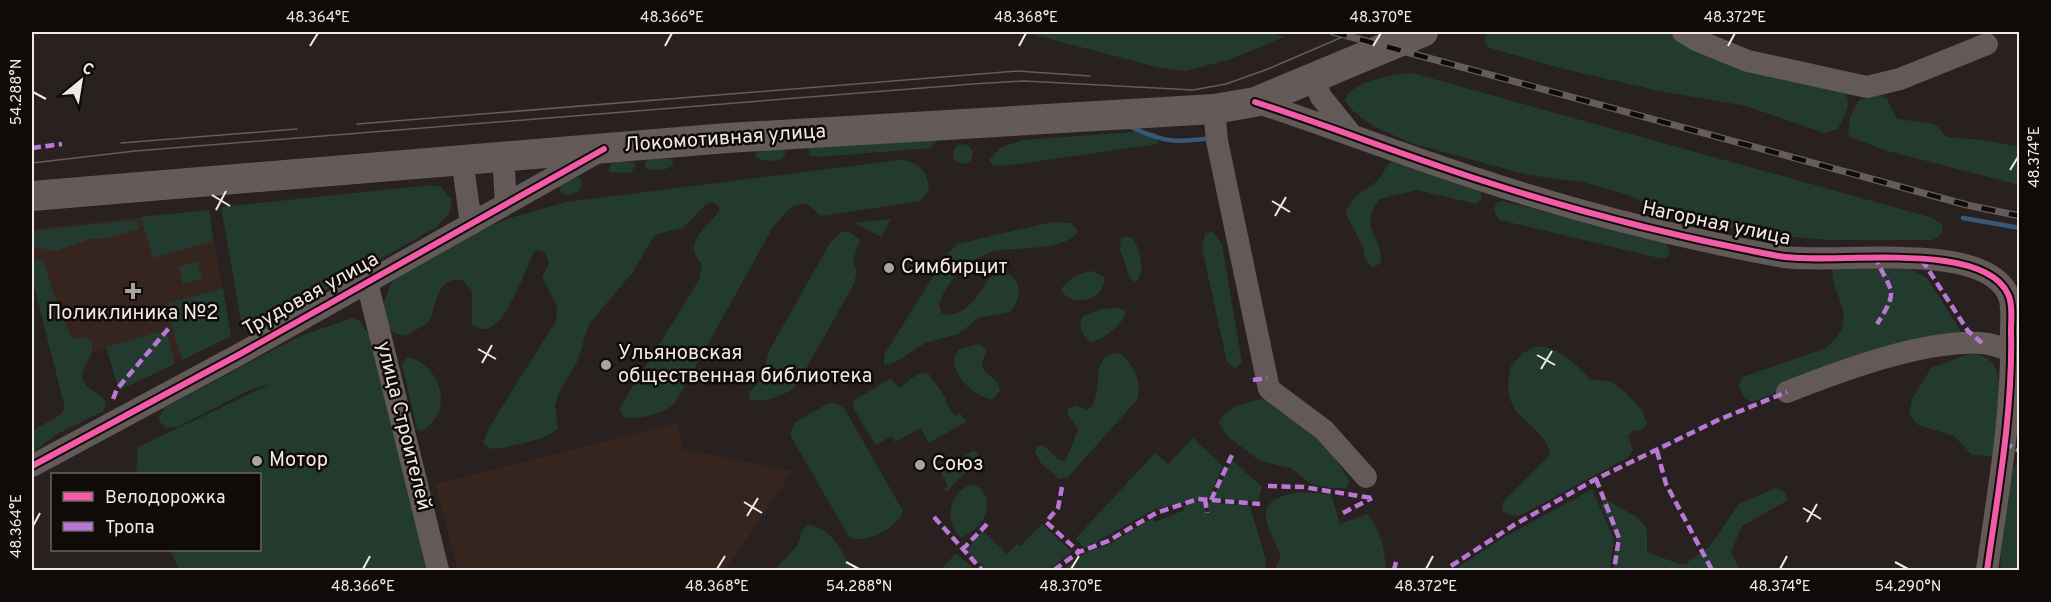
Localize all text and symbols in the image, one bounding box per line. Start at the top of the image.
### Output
text: 48.364°E [286,9,350,28]
text: 48.366°E [640,9,704,28]
text: 48.368°E [994,9,1058,28]
text: 48.370°E [1350,9,1412,28]
text: 48.372°E [1704,9,1766,28]
north arrow [51,51,111,111]
text: 54.288°N [8,59,27,125]
text: С [78,59,97,81]
street label: Локомотивная улица [623,119,827,159]
text: 48.374°E [2026,126,2045,188]
street label: Нагорная улица [1639,196,1793,252]
street label: Трудовая улица [239,247,383,343]
place label: Симбирцит [901,255,1008,281]
marker: Симбирцит [882,261,896,275]
marker: Поликлиника №2 [124,282,142,300]
place label: Поликлиника №2 [48,301,218,327]
street label: улица Строителей [369,339,437,513]
place label: Ульяновская общественная библиотека [618,341,872,390]
marker: Ульяновская общественная библиотека [599,358,613,372]
place label: Мотор [269,448,328,474]
place label: Союз [932,452,984,478]
marker: Мотор [250,454,264,468]
marker: Союз [913,458,927,472]
legend [51,473,261,551]
text: Велодорожка [105,487,225,510]
text: 48.364°E [8,494,27,558]
text: Тропа [105,517,154,540]
text: 48.366°E [331,578,395,597]
text: 48.368°E [685,578,749,597]
text: 54.288°N [826,578,892,597]
text: 48.370°E [1040,578,1102,597]
text: 48.372°E [1395,578,1457,597]
text: 48.374°E [1749,578,1811,597]
text: 54.290°N [1875,578,1941,597]

